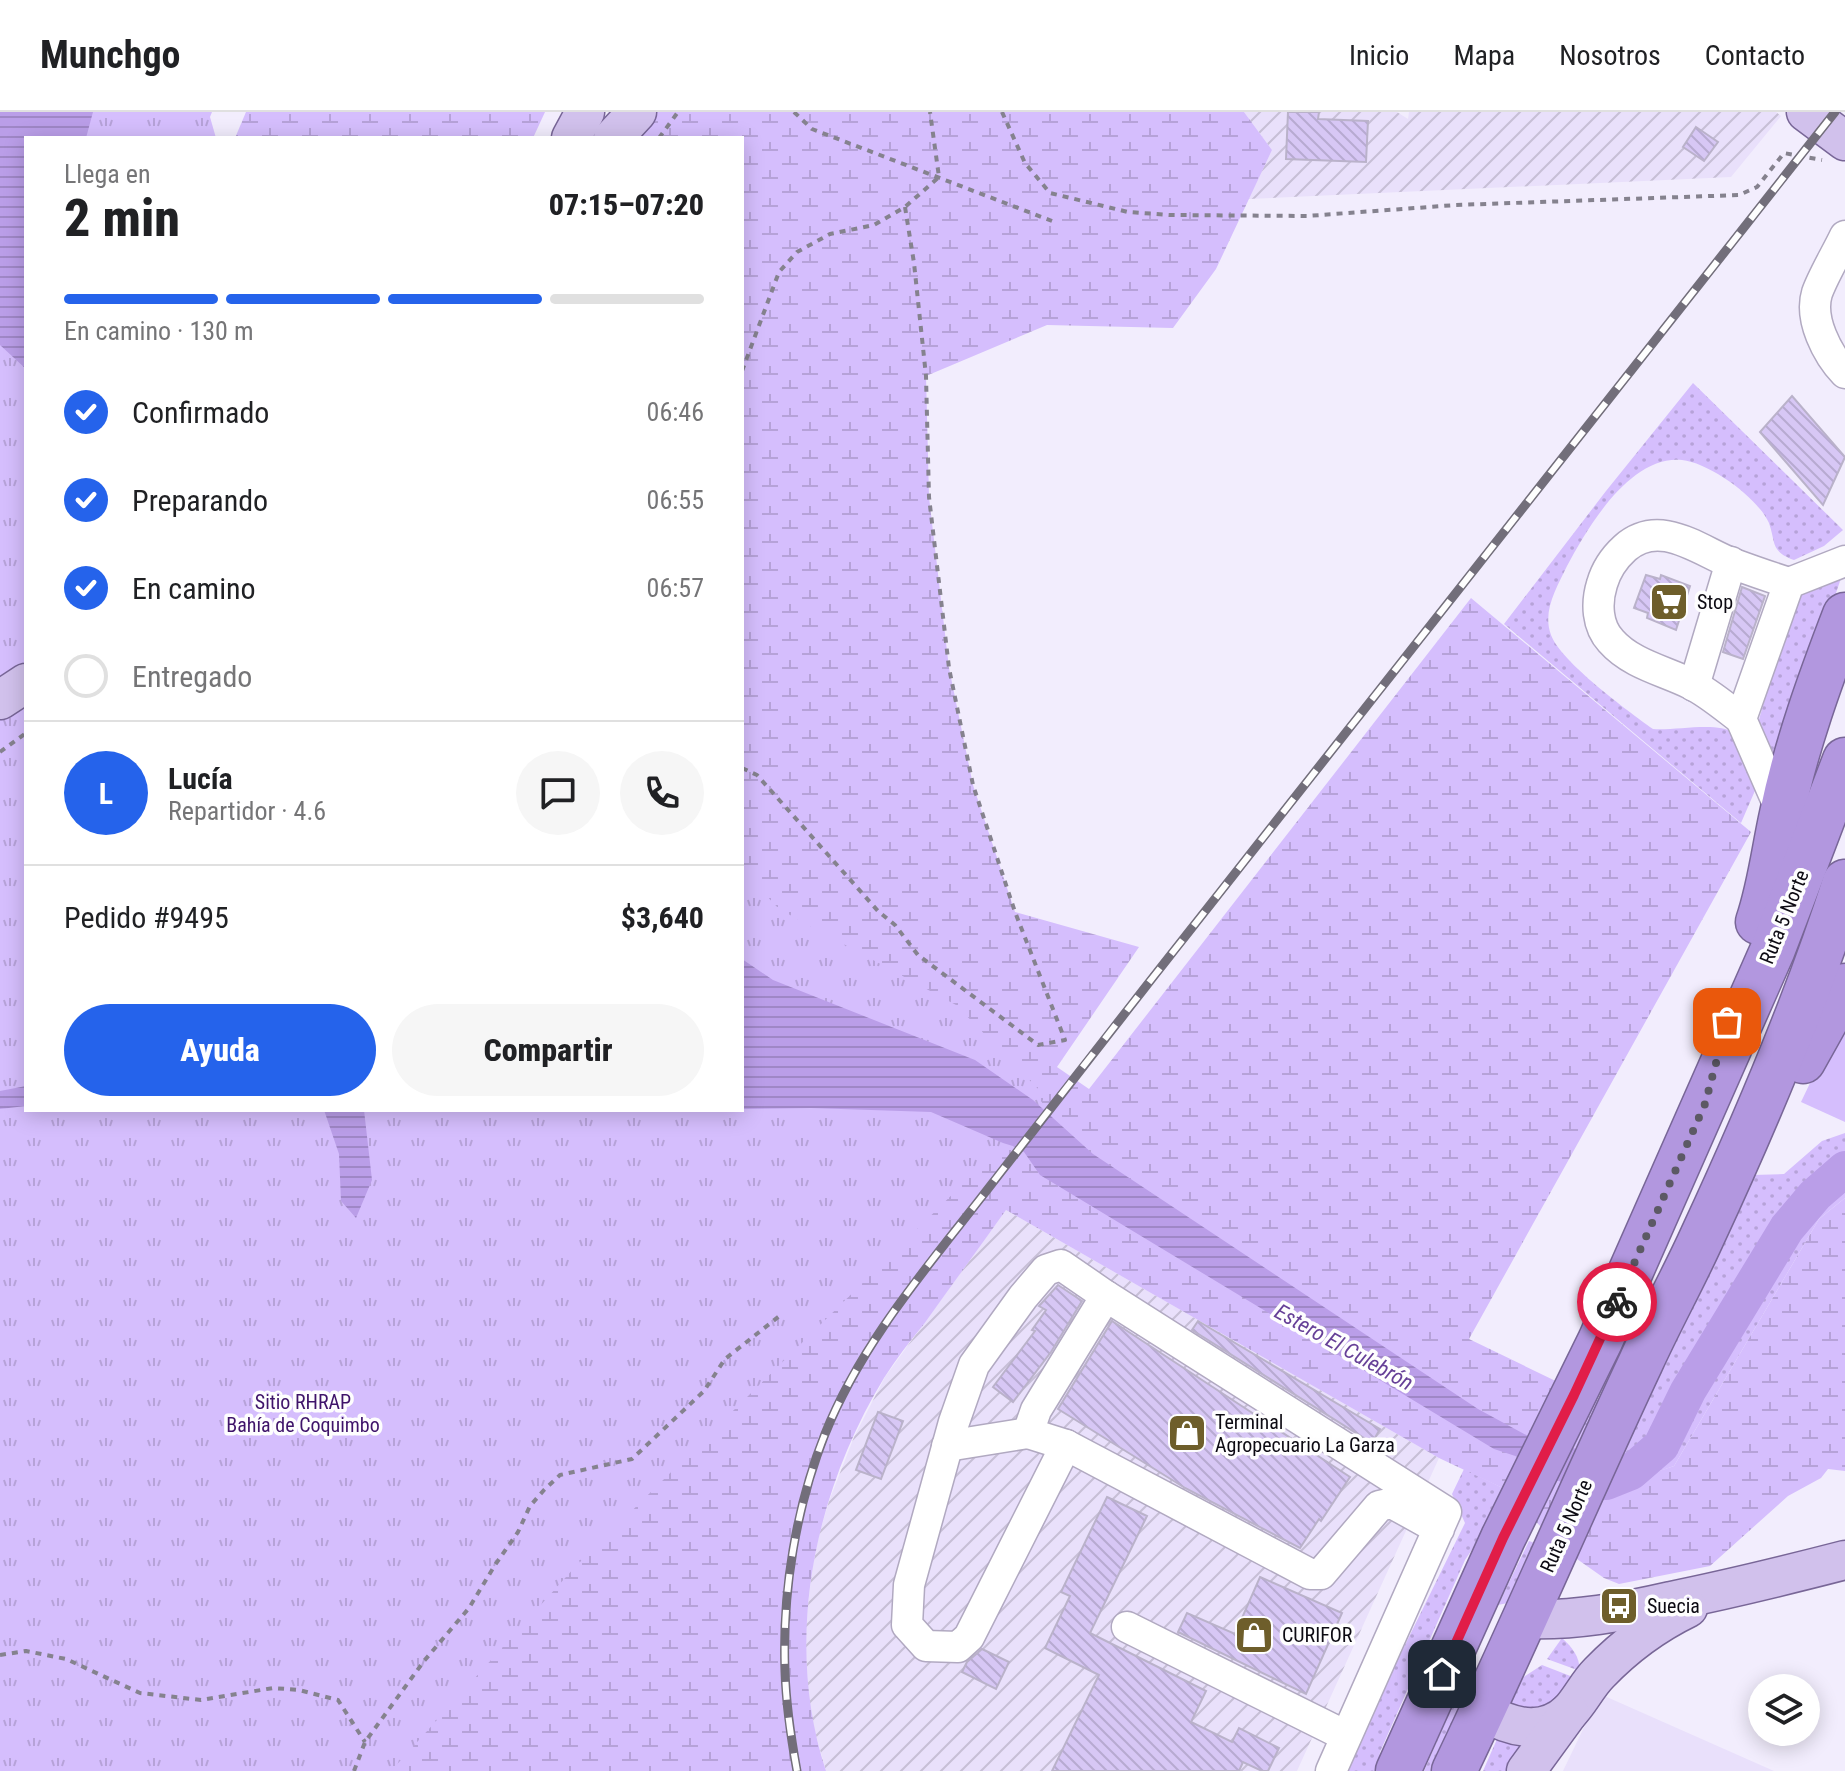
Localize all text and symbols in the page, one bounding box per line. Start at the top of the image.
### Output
text: Munchgo [40,33,180,77]
text: Inicio [1349,39,1409,72]
text: Mapa [1453,39,1515,72]
text: Nosotros [1559,39,1661,72]
text: Contacto [1705,39,1805,72]
text: Llega en [64,159,151,189]
text: 07:15–07:20 [549,187,704,222]
text: 2 min [64,188,180,249]
text: En camino · 130 m [64,316,253,346]
icon: check [64,390,108,434]
text: Confirmado [132,395,269,430]
text: 06:46 [647,397,704,427]
icon: check [64,478,108,522]
text: Preparando [132,483,268,518]
text: 06:55 [647,485,704,515]
icon: check [64,566,108,610]
text: En camino [132,571,256,606]
text: 06:57 [647,573,704,603]
supermarket icon: Stop [1648,581,1690,623]
place label: Stop [1697,590,1733,614]
text: Entregado [132,659,252,694]
button: chat [516,751,600,835]
button: phone [620,751,704,835]
text: Lucía [168,761,233,796]
text: L [99,776,113,811]
text: Repartidor · 4.6 [168,796,326,826]
street label: Ruta 5 Norte [1754,867,1814,967]
text: Pedido #9495 [64,900,229,935]
text: $3,640 [621,900,704,935]
pin [1693,988,1761,1056]
icon: bag [1705,1000,1749,1044]
button: Ayuda [64,1004,376,1096]
button: Compartir [392,1004,704,1096]
courier [1577,1262,1657,1342]
icon: bike [1595,1280,1639,1324]
water label: Estero El Culebrón [1270,1299,1418,1395]
park label: Sitio RHRAP Bahía de Coquimbo [226,1390,380,1437]
place label: Terminal Agropecuario La Garza [1215,1410,1395,1457]
shop icon: Terminal Agropecuario La Garza [1166,1412,1208,1454]
street label: Ruta 5 Norte [1535,1476,1597,1576]
bus stop icon: Suecia [1598,1585,1640,1627]
place label: Suecia [1647,1594,1700,1618]
shop icon: CURIFOR [1233,1614,1275,1656]
place label: CURIFOR [1282,1623,1353,1647]
pin [1408,1640,1476,1708]
icon: home [1420,1652,1464,1696]
map controls [1748,1674,1820,1746]
button: layers [1748,1674,1820,1746]

